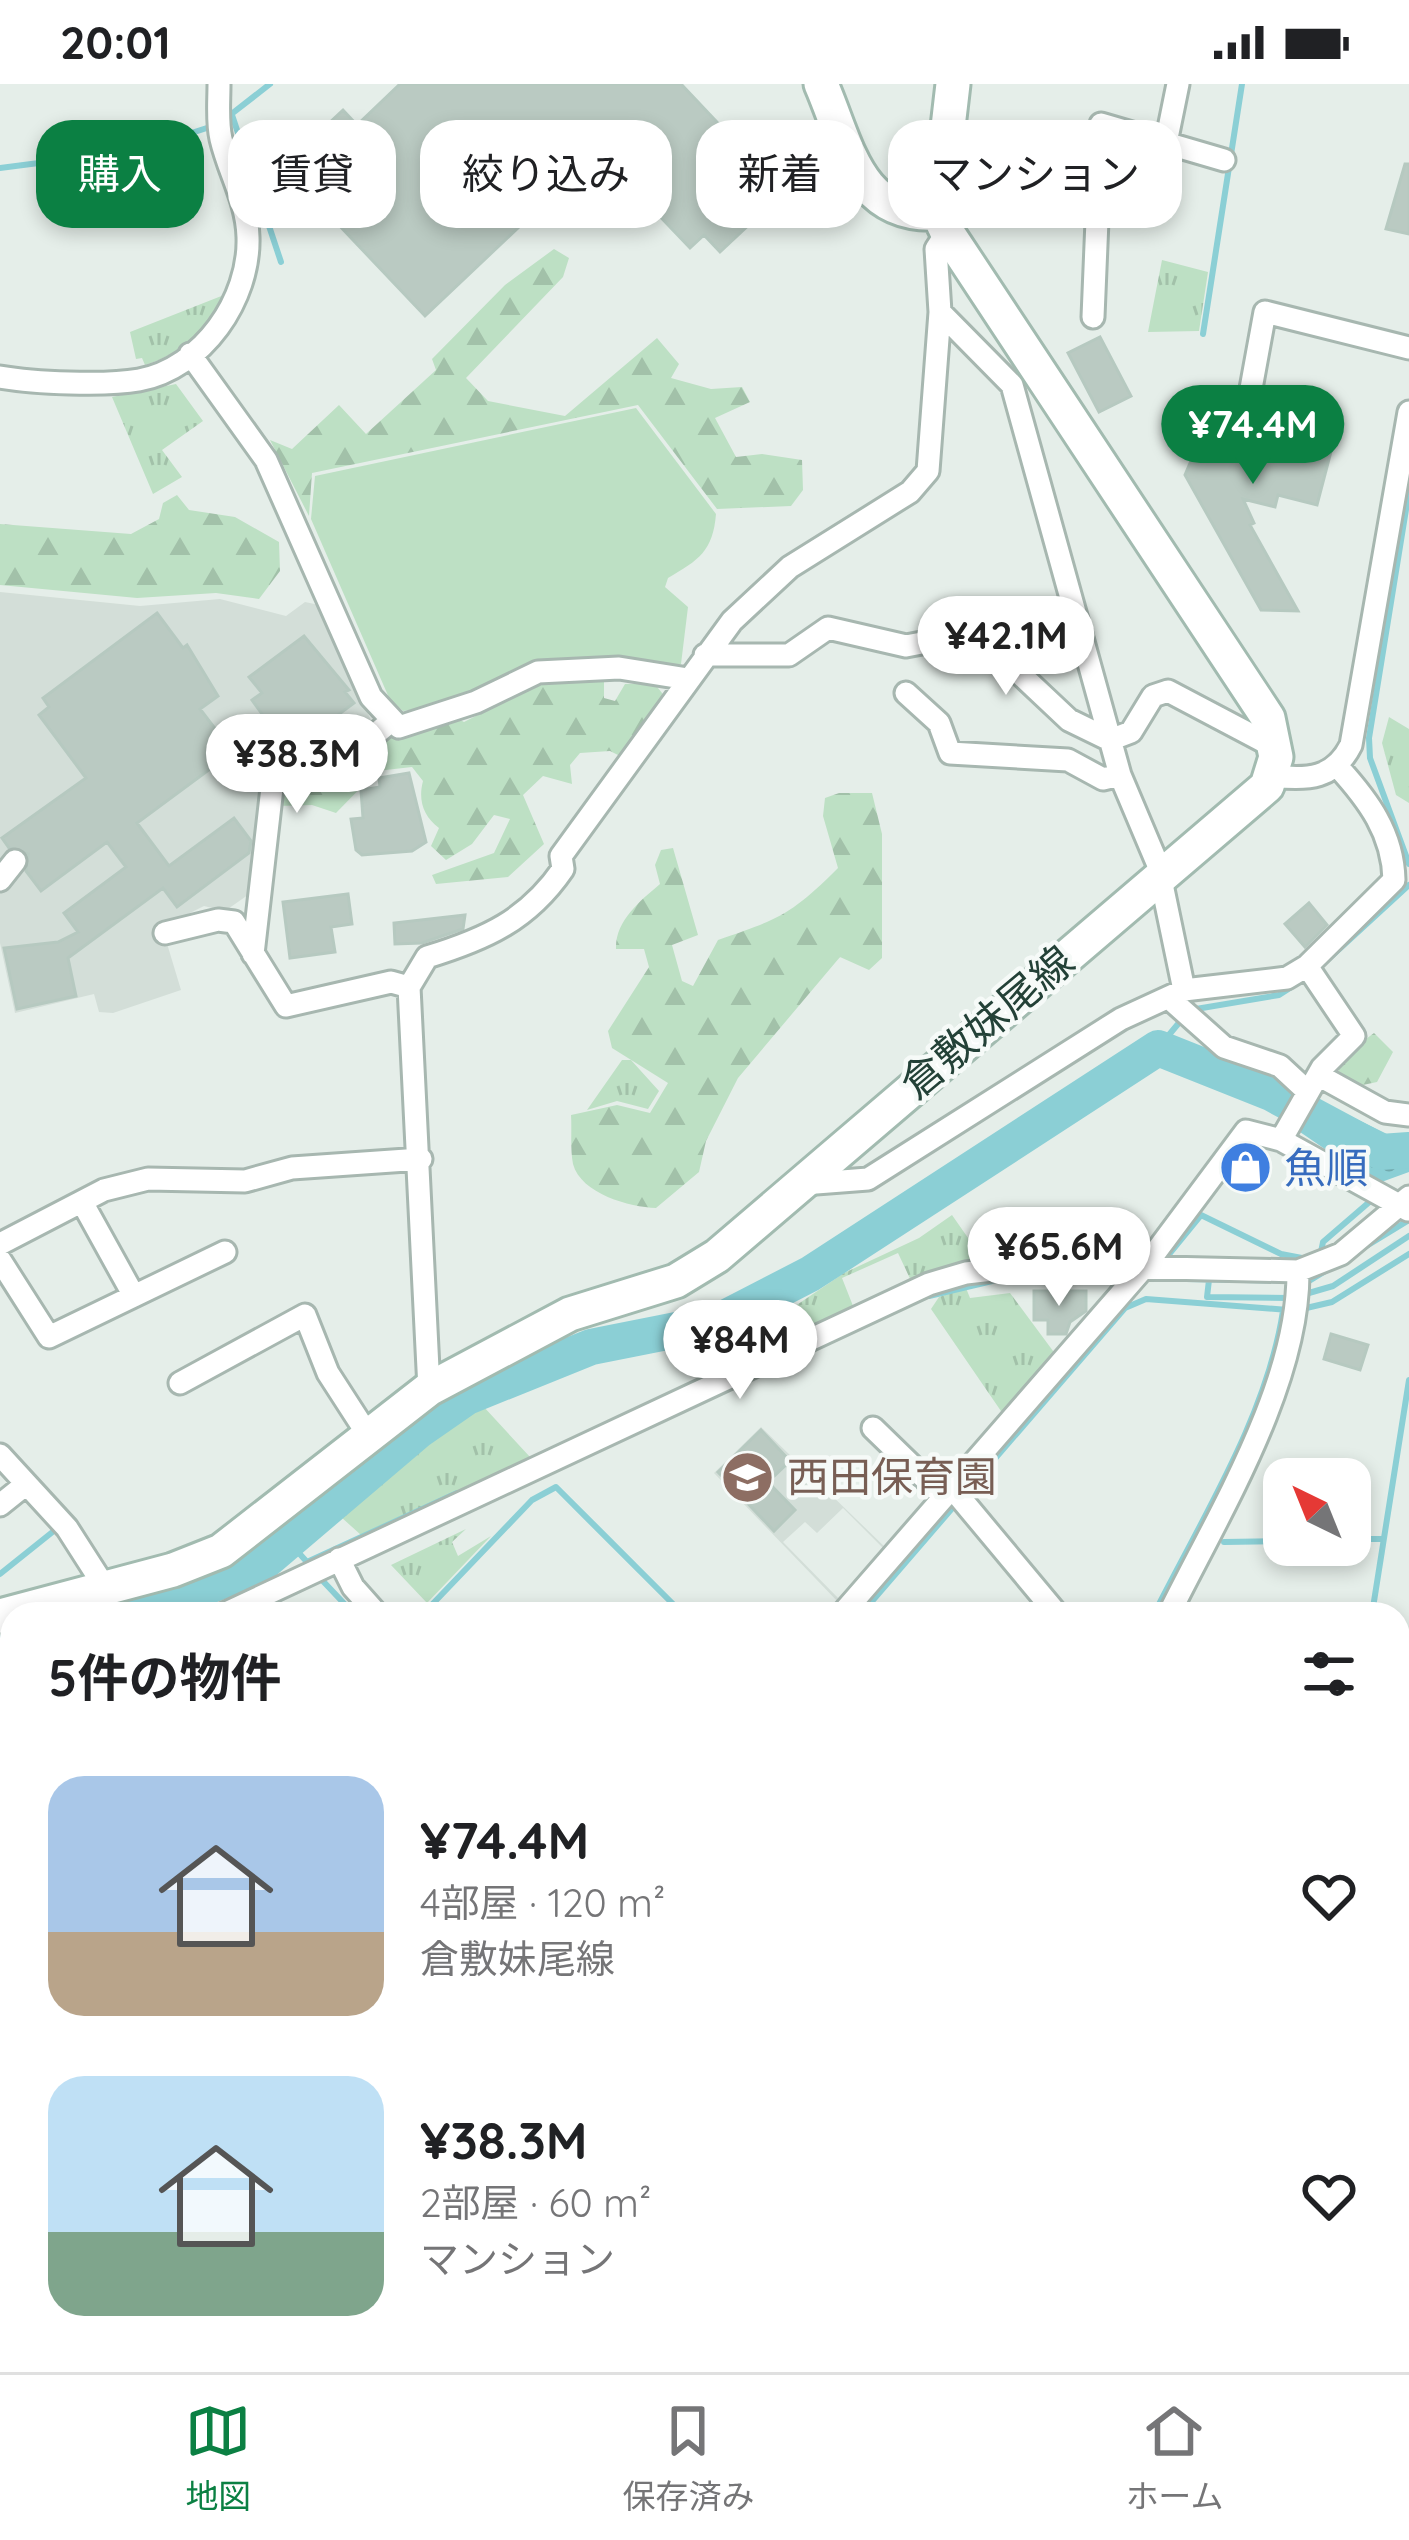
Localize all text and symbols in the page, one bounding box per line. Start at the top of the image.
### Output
text: 20:01 [60,14,171,70]
chip: 購入 [36,120,204,228]
chip: 賃貸 [228,120,396,228]
chip: 絞り込み [420,120,672,228]
chip: 新着 [696,120,864,228]
chip: マンション [888,120,1182,228]
pin: ¥74.4M [1155,385,1351,487]
text: ¥74.4M [1188,399,1318,448]
pin: ¥42.1M [908,596,1104,698]
text: ¥42.1M [944,610,1068,659]
pin: ¥38.3M [199,714,395,816]
text: ¥38.3M [233,728,361,777]
street label: 倉敷妹尾線 [889,934,1084,1109]
shop icon: 魚順 [1217,1140,1273,1196]
place label: 魚順 [1284,1141,1368,1194]
pin: ¥65.6M [961,1207,1157,1309]
text: ¥65.6M [995,1221,1123,1270]
pin: ¥84M [669,1300,811,1402]
text: ¥84M [690,1314,790,1363]
school or university icon: 西田保育園 [720,1449,776,1505]
place label: 西田保育園 [787,1450,997,1503]
north arrow [1263,1458,1371,1566]
map controls [1263,1458,1371,1566]
icon: filters [1296,1641,1362,1707]
text: 5件の物件 [48,1645,281,1709]
text: ¥74.4M [420,1808,589,1872]
icon: home [144,1824,288,1968]
icon: heart [1296,1863,1362,1929]
text: 4部屋 · 120 m² [420,1878,665,1927]
text: 倉敷妹尾線 [420,1934,615,1983]
text: ¥38.3M [420,2108,588,2172]
icon: home [144,2124,288,2268]
icon: heart [1296,2163,1362,2229]
text: 2部屋 · 60 m² [420,2178,651,2227]
text: マンション [420,2234,615,2283]
tab: 地図 [185,2398,251,2518]
tab: 保存済み [622,2398,754,2518]
tab: ホーム [1125,2398,1223,2518]

